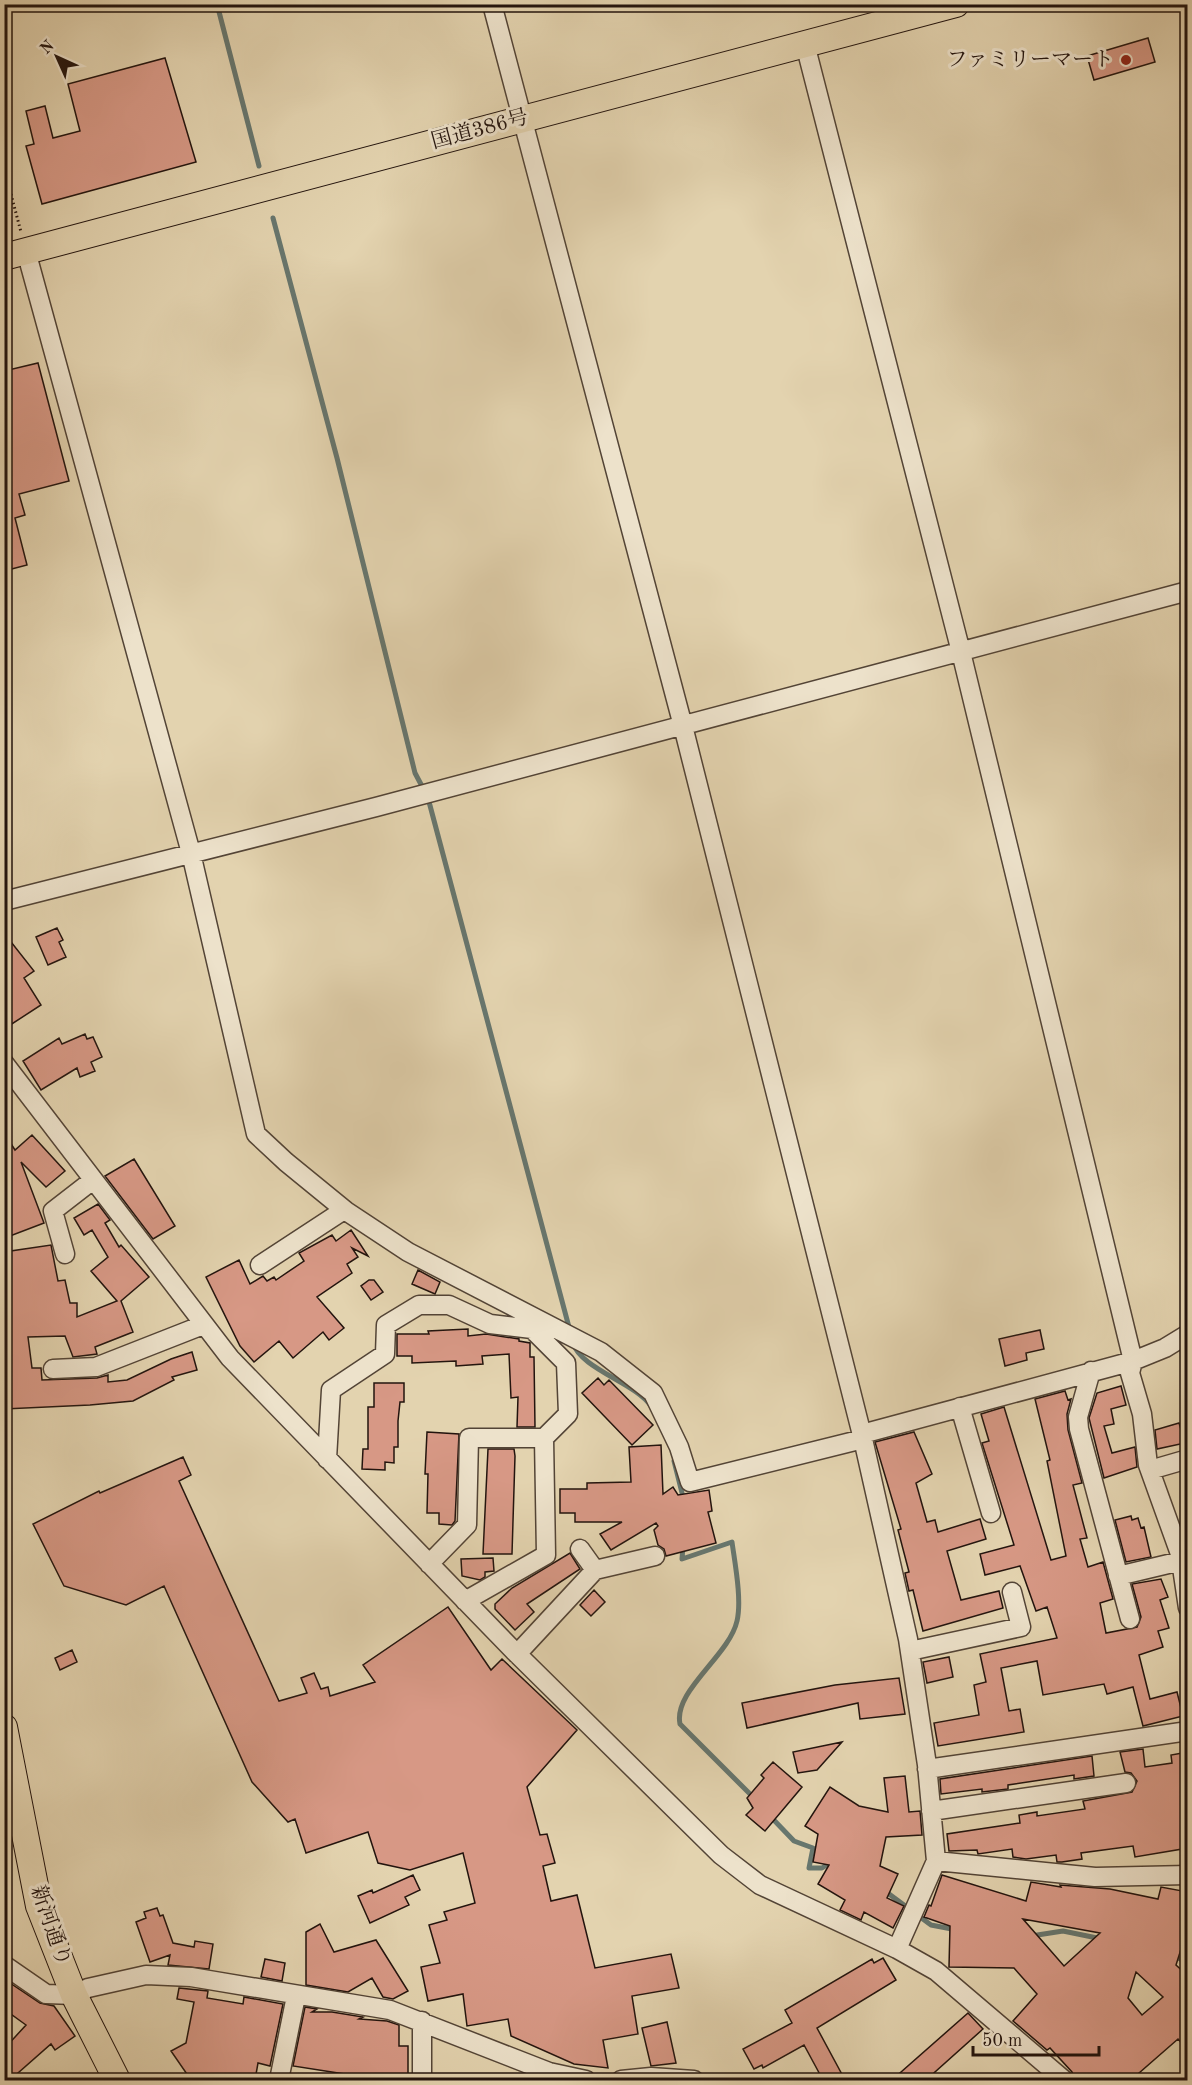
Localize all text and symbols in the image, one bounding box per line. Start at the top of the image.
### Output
north arrow [27,27,87,87]
text: N [38,37,58,58]
place label: ファミリーマート [946,50,1114,71]
marker: ファミリーマート [1119,53,1133,67]
street label: 国道386号 [429,105,531,153]
street label: 新河通り [26,1882,75,1969]
scale bar [973,2019,1099,2057]
text: 50 m [982,2032,1022,2050]

